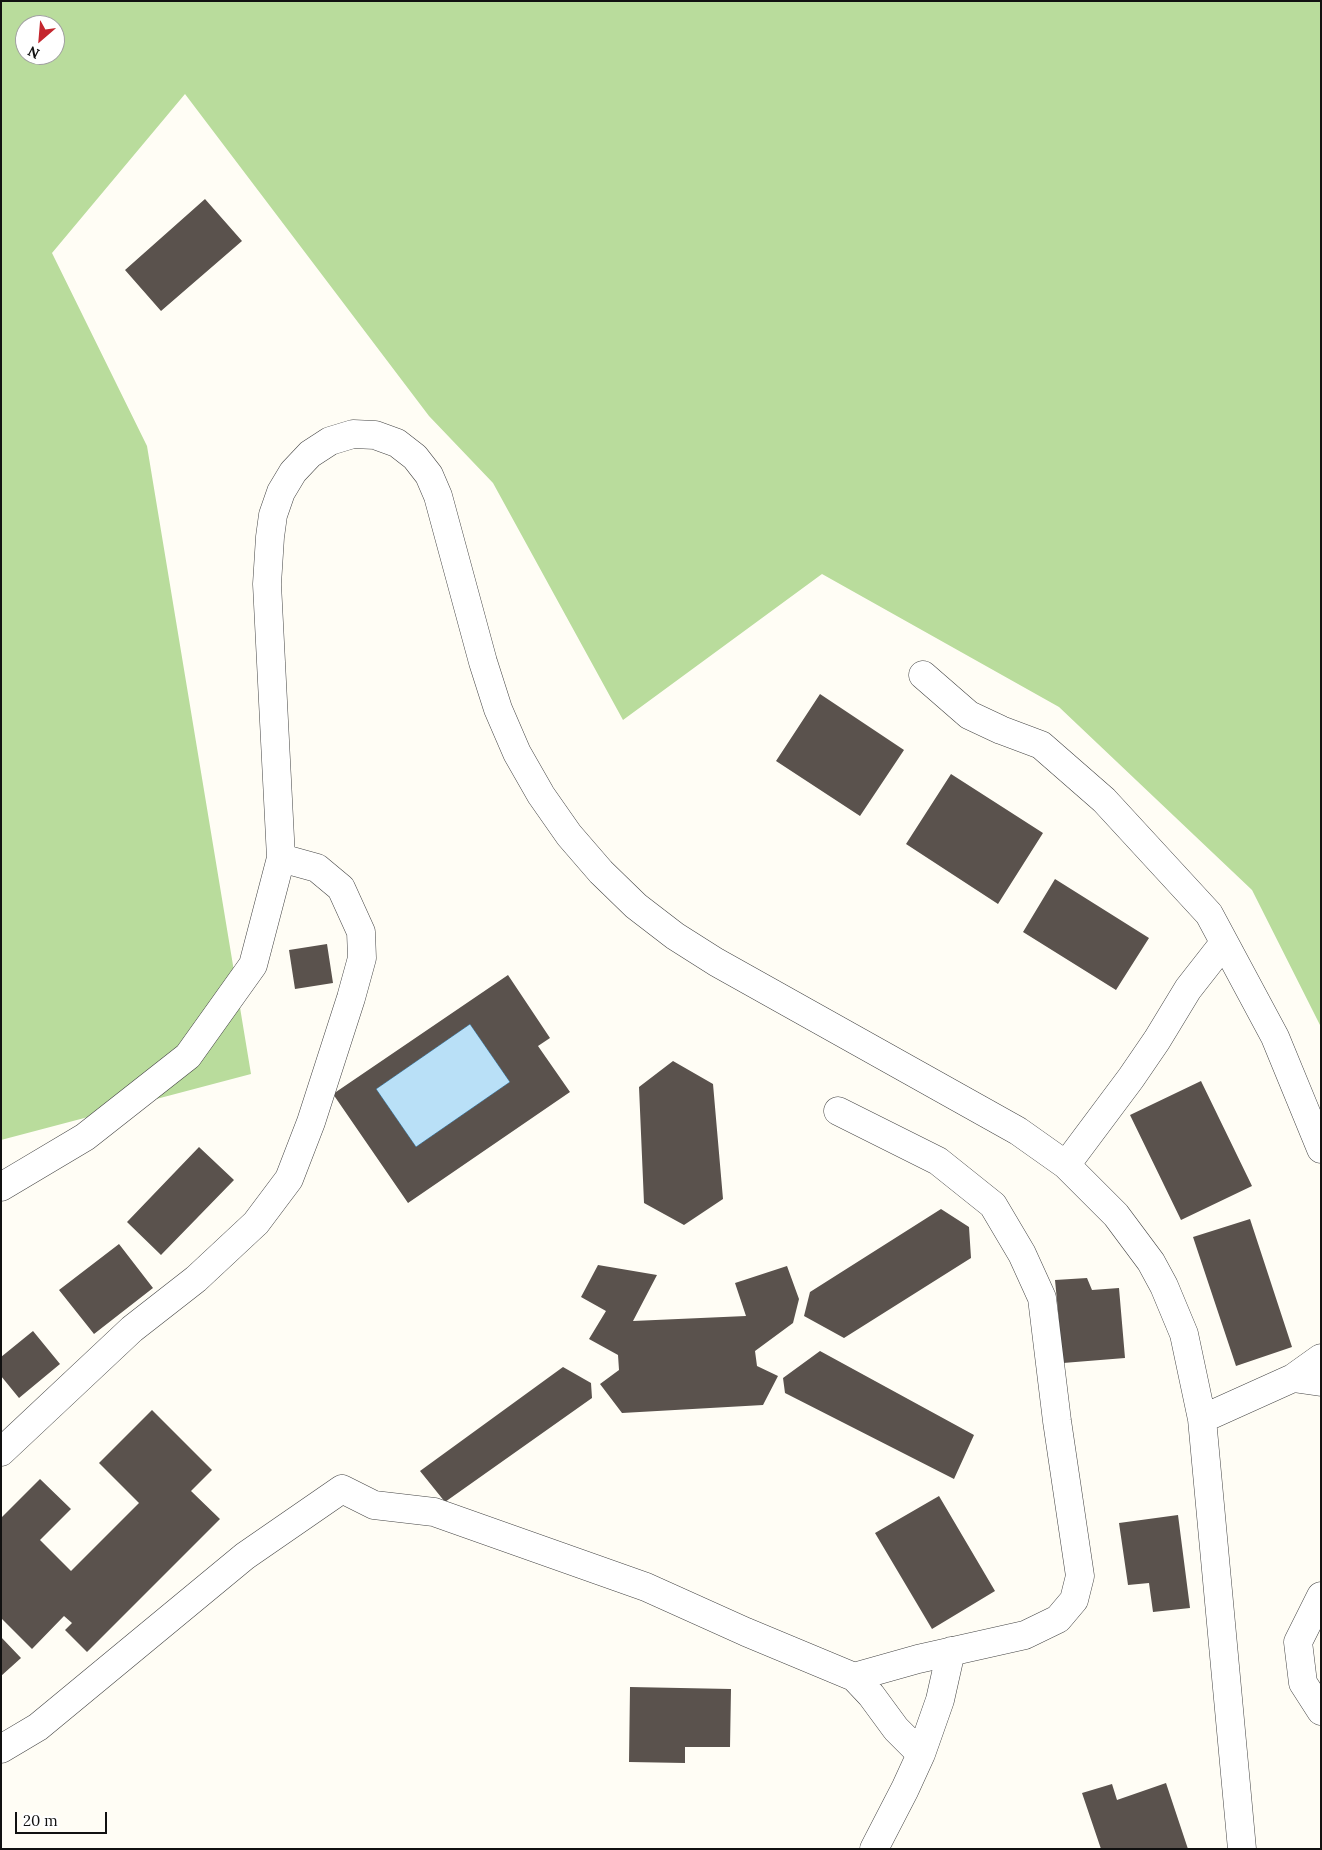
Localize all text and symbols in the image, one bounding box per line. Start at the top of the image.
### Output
north arrow [15,15,65,65]
text: N [25,42,43,63]
scale bar [18,1802,110,1834]
text: 20 m [23,1811,58,1830]

